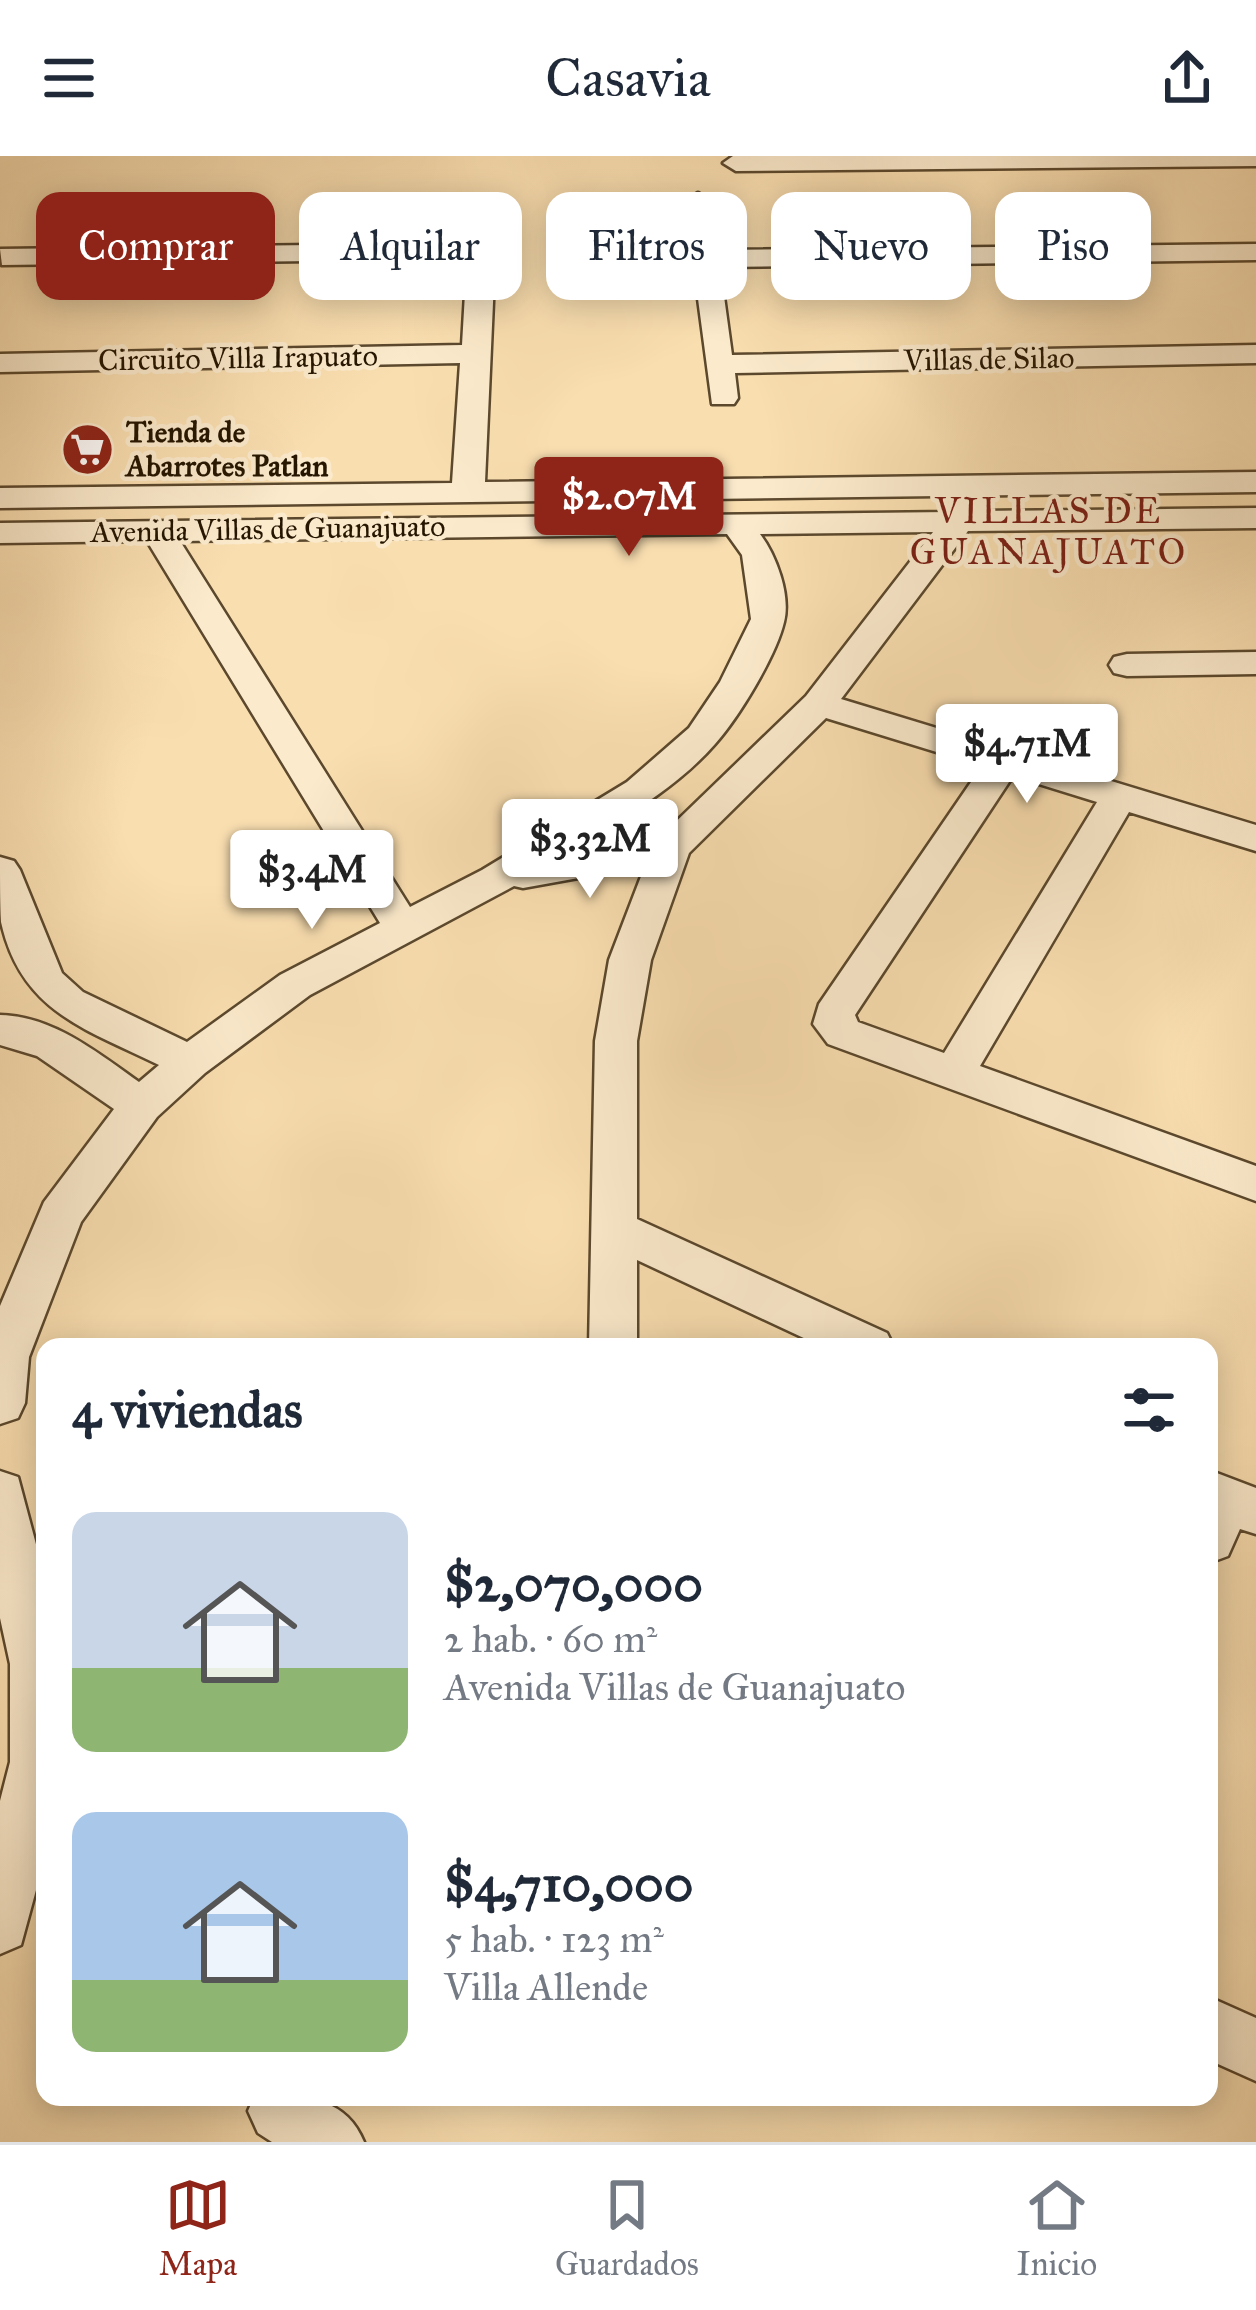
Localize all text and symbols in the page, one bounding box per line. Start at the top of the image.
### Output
icon: menu [36,45,102,111]
text: Casavia [545,45,711,111]
icon: share [1154,45,1220,111]
chip: Comprar [36,192,275,300]
chip: Alquilar [299,192,522,300]
chip: Filtros [546,192,747,300]
chip: Nuevo [771,192,971,300]
chip: Piso [995,192,1151,300]
street label: Circuito Villa Irapuato [98,338,378,378]
street label: Villas de Silao [902,340,1075,379]
place label: Tienda de Abarrotes Patlan [124,414,329,484]
supermarket icon: Tienda de Abarrotes Patlan [59,421,115,477]
pin: $2.07M [531,457,727,559]
text: $2.07M [561,472,697,520]
district label: VILLAS DE GUANAJUATO [910,489,1188,574]
street label: Avenida Villas de Guanajuato [88,508,446,550]
pin: $4.71M [929,704,1125,806]
text: $4.71M [963,719,1091,767]
pin: $3.32M [492,799,688,901]
text: $3.32M [529,814,651,862]
pin: $3.4M [228,830,396,932]
text: $3.4M [257,845,367,893]
icon: filters [1116,1377,1182,1443]
text: 4 viviendas [72,1379,303,1441]
text: $2,070,000 [444,1553,703,1615]
icon: home [168,1560,312,1704]
text: 2 hab. · 60 m² [444,1615,657,1663]
text: Avenida Villas de Guanajuato [444,1663,905,1711]
text: $4,710,000 [444,1853,693,1915]
icon: home [168,1860,312,2004]
text: 5 hab. · 123 m² [444,1915,664,1963]
text: Villa Allende [444,1963,648,2011]
tab: Mapa [159,2172,237,2284]
tab: Guardados [555,2172,699,2284]
tab: Inicio [1017,2172,1097,2284]

